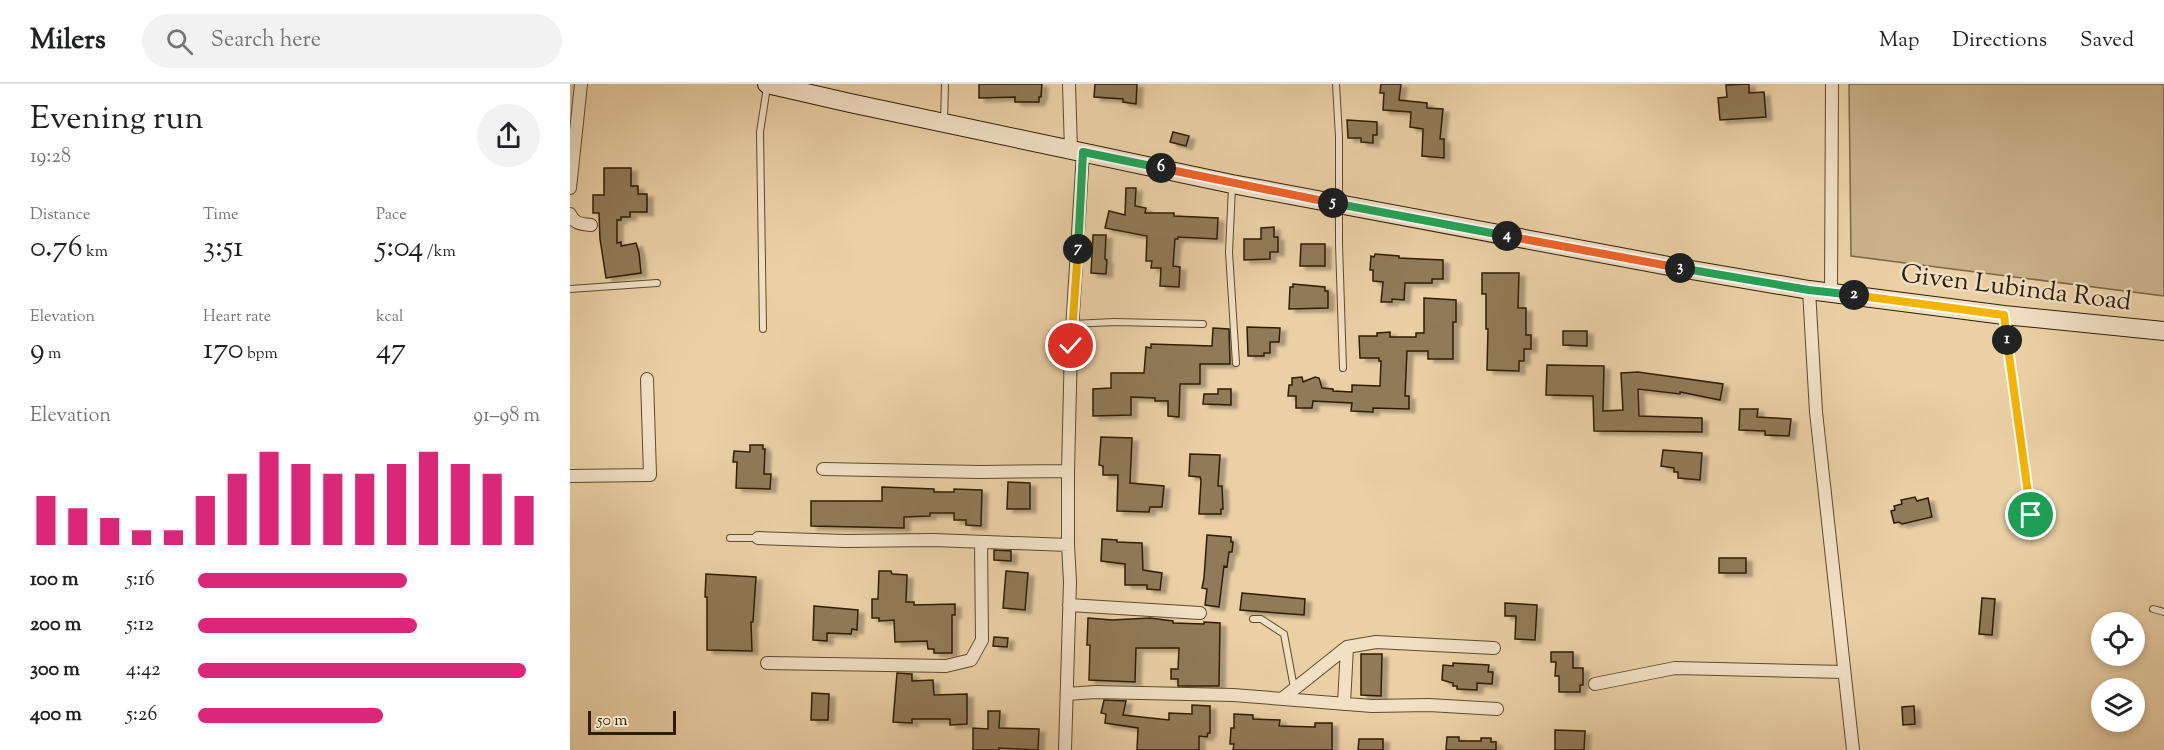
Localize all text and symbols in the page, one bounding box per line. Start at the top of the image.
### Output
search box [142,14,562,68]
text: Milers [30,21,106,61]
icon: search [163,25,196,58]
text: Search here [211,25,321,57]
text: Map [1879,26,1919,56]
text: Directions [1952,26,2047,56]
text: Saved [2080,26,2134,56]
text: Evening run [30,96,204,144]
button: share [477,104,540,167]
text: 19:28 [30,143,71,172]
pin: 6 [1146,153,1176,183]
text: 6 [1157,156,1165,179]
pin: 5 [1318,188,1348,218]
text: 5 [1330,191,1336,214]
text: Distance [30,204,90,227]
text: Time [203,204,239,227]
text: Pace [376,204,407,227]
pin: 4 [1492,221,1522,251]
text: 4 [1503,224,1511,247]
text: 0.76 [30,227,83,270]
text: 3:51 [203,227,243,270]
text: 5:04 [376,227,423,270]
pin: 7 [1063,234,1093,264]
text: 7 [1074,237,1082,260]
text: km [83,241,108,264]
text: /km [423,241,456,264]
pin: 3 [1665,253,1695,283]
text: 3 [1677,256,1683,279]
street label: Given Lubinda Road [1899,256,2134,322]
pin: 2 [1839,280,1869,310]
text: 2 [1850,283,1858,306]
text: Elevation [30,306,95,329]
text: Heart rate [203,306,271,329]
text: kcal [376,306,404,329]
pin [1045,320,1096,371]
pin: 1 [1992,325,2022,355]
text: 1 [2004,328,2010,351]
text: 9 [30,329,45,372]
text: 170 [203,329,244,372]
text: 47 [376,329,406,372]
icon: check [1054,329,1087,362]
text: m [45,343,61,366]
text: bpm [244,343,278,366]
text: Elevation [30,402,111,431]
text: 91–98 m [473,402,540,431]
pin [2005,489,2056,540]
icon: arrive [2014,498,2047,531]
text: 100 m [30,566,79,595]
text: 5:16 [126,566,155,595]
text: 200 m [30,611,81,640]
text: 5:12 [126,611,154,640]
map controls [2091,612,2145,732]
button: locate [2091,612,2145,666]
text: 300 m [30,656,80,685]
text: 4:42 [126,656,161,685]
button: layers [2091,678,2145,732]
text: 400 m [30,701,82,730]
text: 5:26 [126,701,157,730]
scale bar [588,708,676,736]
text: 50 m [597,710,628,733]

